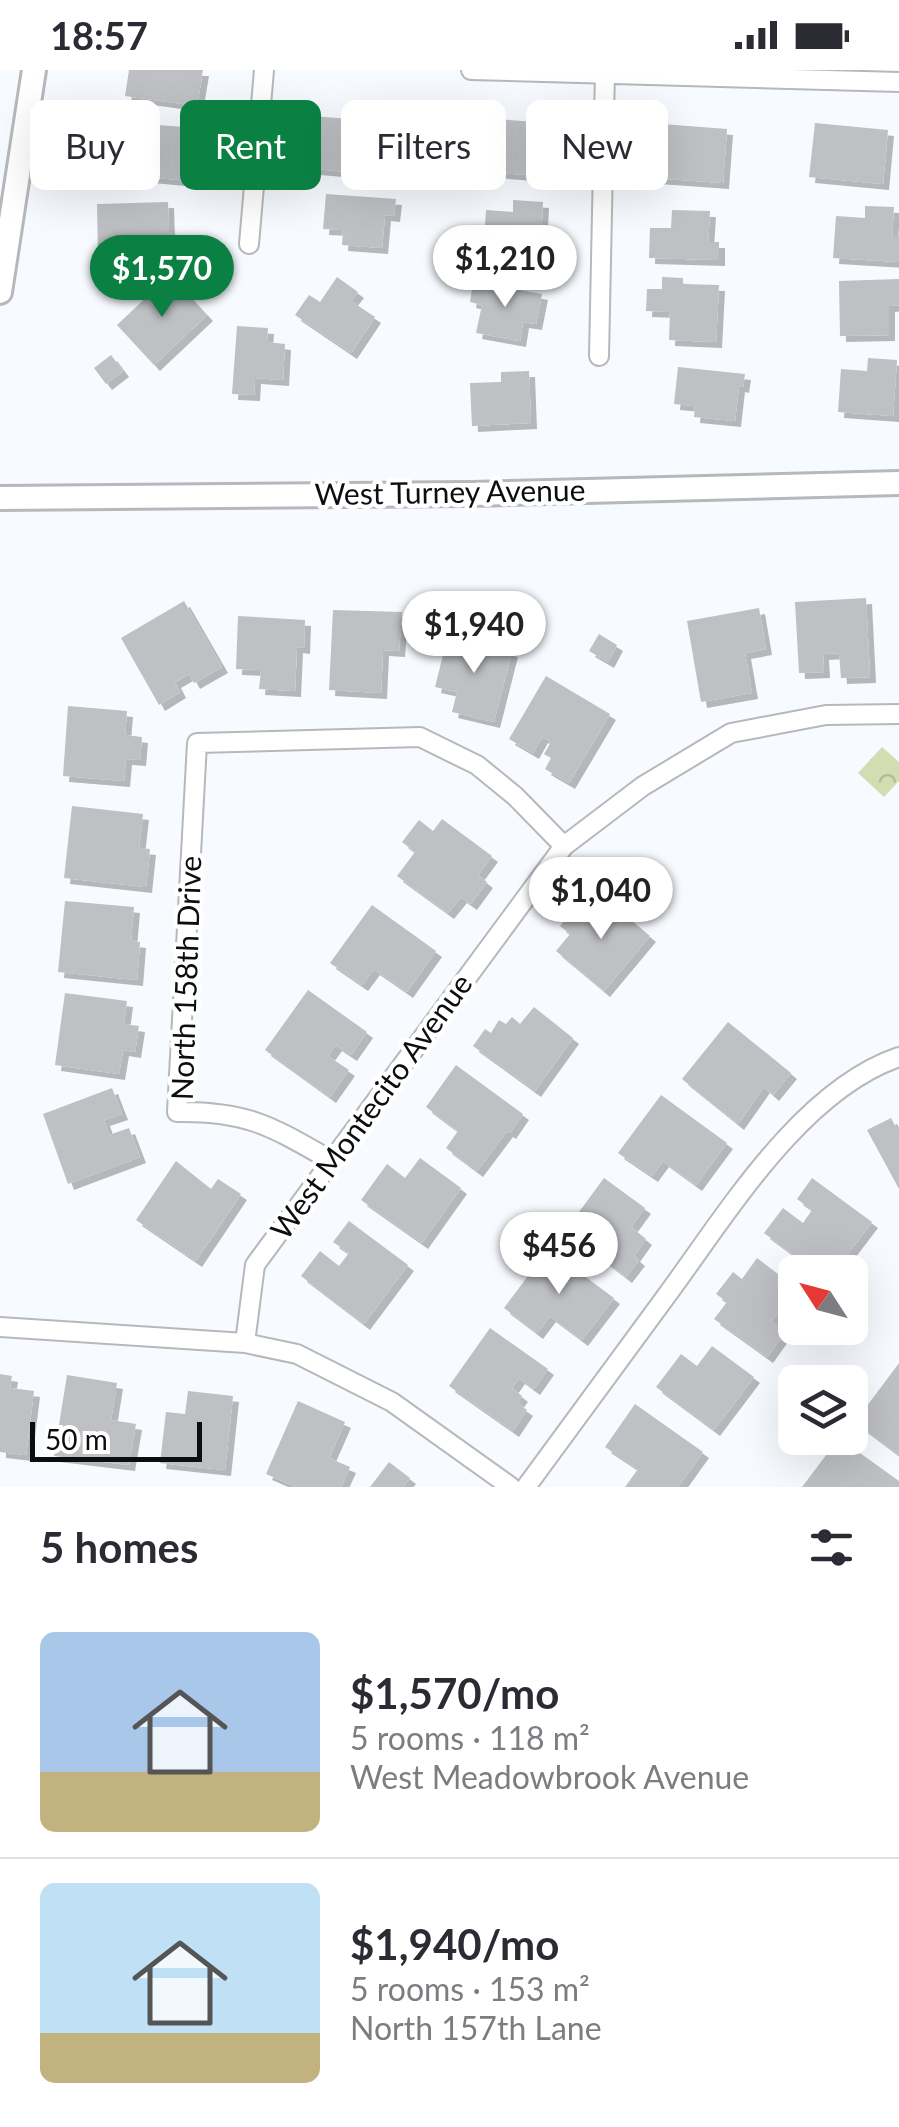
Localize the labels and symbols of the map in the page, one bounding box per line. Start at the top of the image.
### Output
pin: $1,210 [424,225,586,310]
pin: $1,570 [81,235,243,320]
street label: West Turney Avenue [314,471,586,511]
pin: $1,940 [393,591,555,676]
street label: North 158th Drive [163,855,207,1101]
pin: $1,040 [520,857,682,942]
street label: West Montecito Avenue [262,966,479,1246]
pin: $456 [500,1212,618,1297]
north arrow [778,1255,868,1345]
scale bar [30,1417,202,1462]

